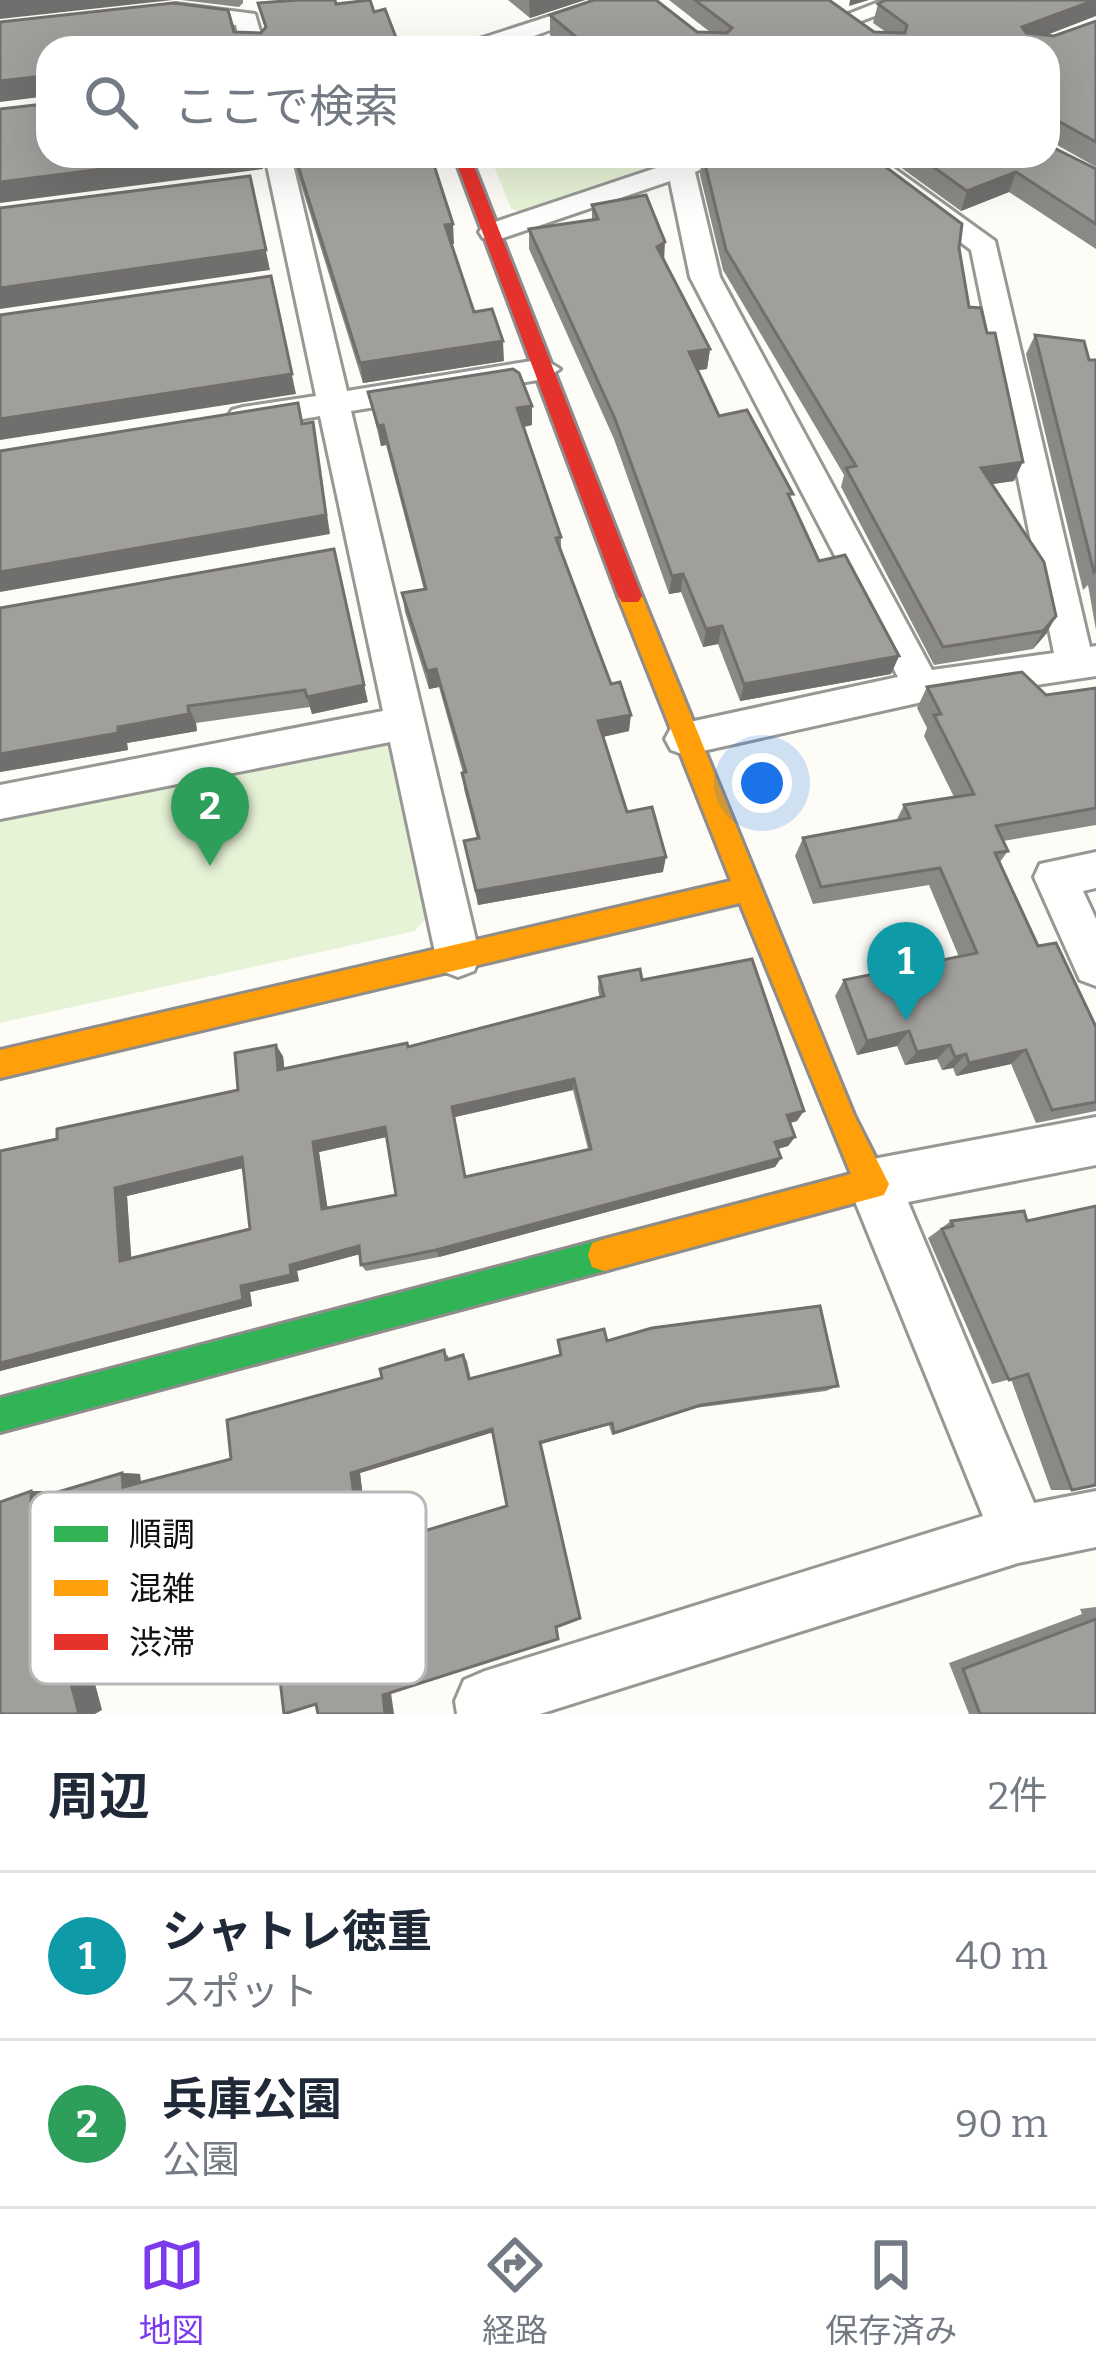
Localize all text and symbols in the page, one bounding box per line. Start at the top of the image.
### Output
search box [36,36,1060,168]
icon: search [78,69,144,135]
text: ここで検索 [174,80,399,134]
your location [732,753,792,813]
pin: 2 [171,767,249,866]
pin: 1 [867,922,945,1021]
legend [30,1492,426,1684]
text: 順調 [129,1515,195,1555]
text: 混雑 [129,1569,195,1609]
text: 渋滞 [129,1623,195,1663]
text: 周辺 [48,1766,150,1828]
text: 2件 [988,1773,1048,1819]
text: シャトレ徳重 [162,1905,432,1959]
text: 1 [79,1933,95,1979]
text: 40 m [955,1933,1048,1979]
text: スポット [162,1969,318,2015]
text: 兵庫公園 [162,2073,342,2127]
text: 2 [76,2101,98,2147]
text: 90 m [955,2101,1048,2147]
text: 公園 [162,2137,240,2183]
tab: 地図 [139,2232,205,2352]
tab: 経路 [482,2232,548,2352]
tab: 保存済み [825,2232,957,2352]

